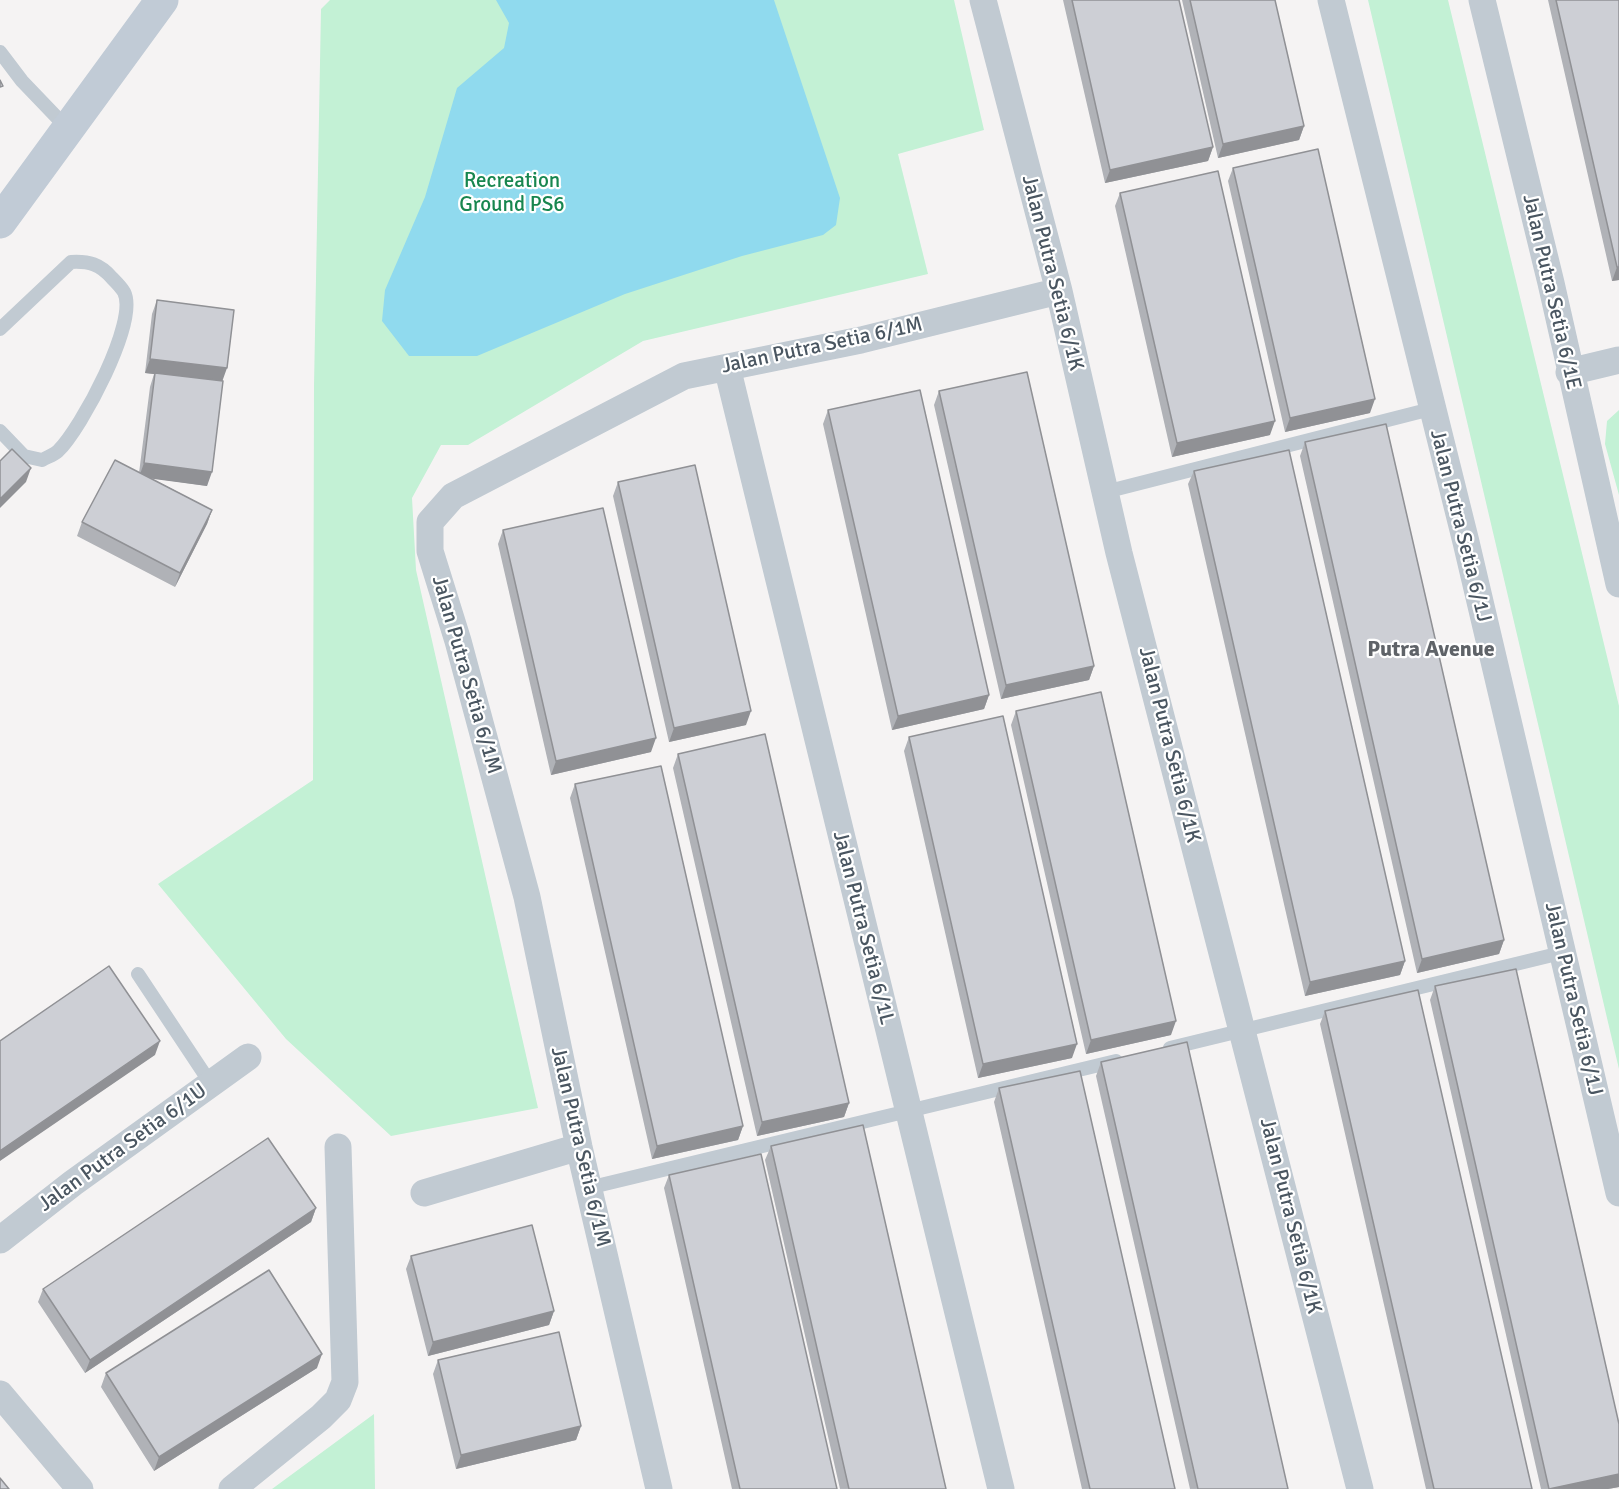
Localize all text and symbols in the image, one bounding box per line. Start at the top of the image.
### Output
park label: Recreation Ground PS6 [459,168,565,218]
street label: Jalan Putra Setia 6/1K [1016,173,1088,373]
street label: Jalan Putra Setia 6/1E [1516,192,1586,392]
street label: Jalan Putra Setia 6/1M [719,312,925,380]
street label: Jalan Putra Setia 6/1J [1424,427,1496,625]
street label: Jalan Putra Setia 6/1M [426,573,506,777]
district label: Putra Avenue [1367,637,1495,663]
street label: Jalan Putra Setia 6/1K [1133,645,1205,845]
street label: Jalan Putra Setia 6/1L [827,829,899,1027]
street label: Jalan Putra Setia 6/1J [1539,900,1607,1098]
street label: Jalan Putra Setia 6/1M [545,1044,615,1250]
street label: Jalan Putra Setia 6/1U [34,1078,212,1218]
street label: Jalan Putra Setia 6/1K [1254,1116,1326,1316]

